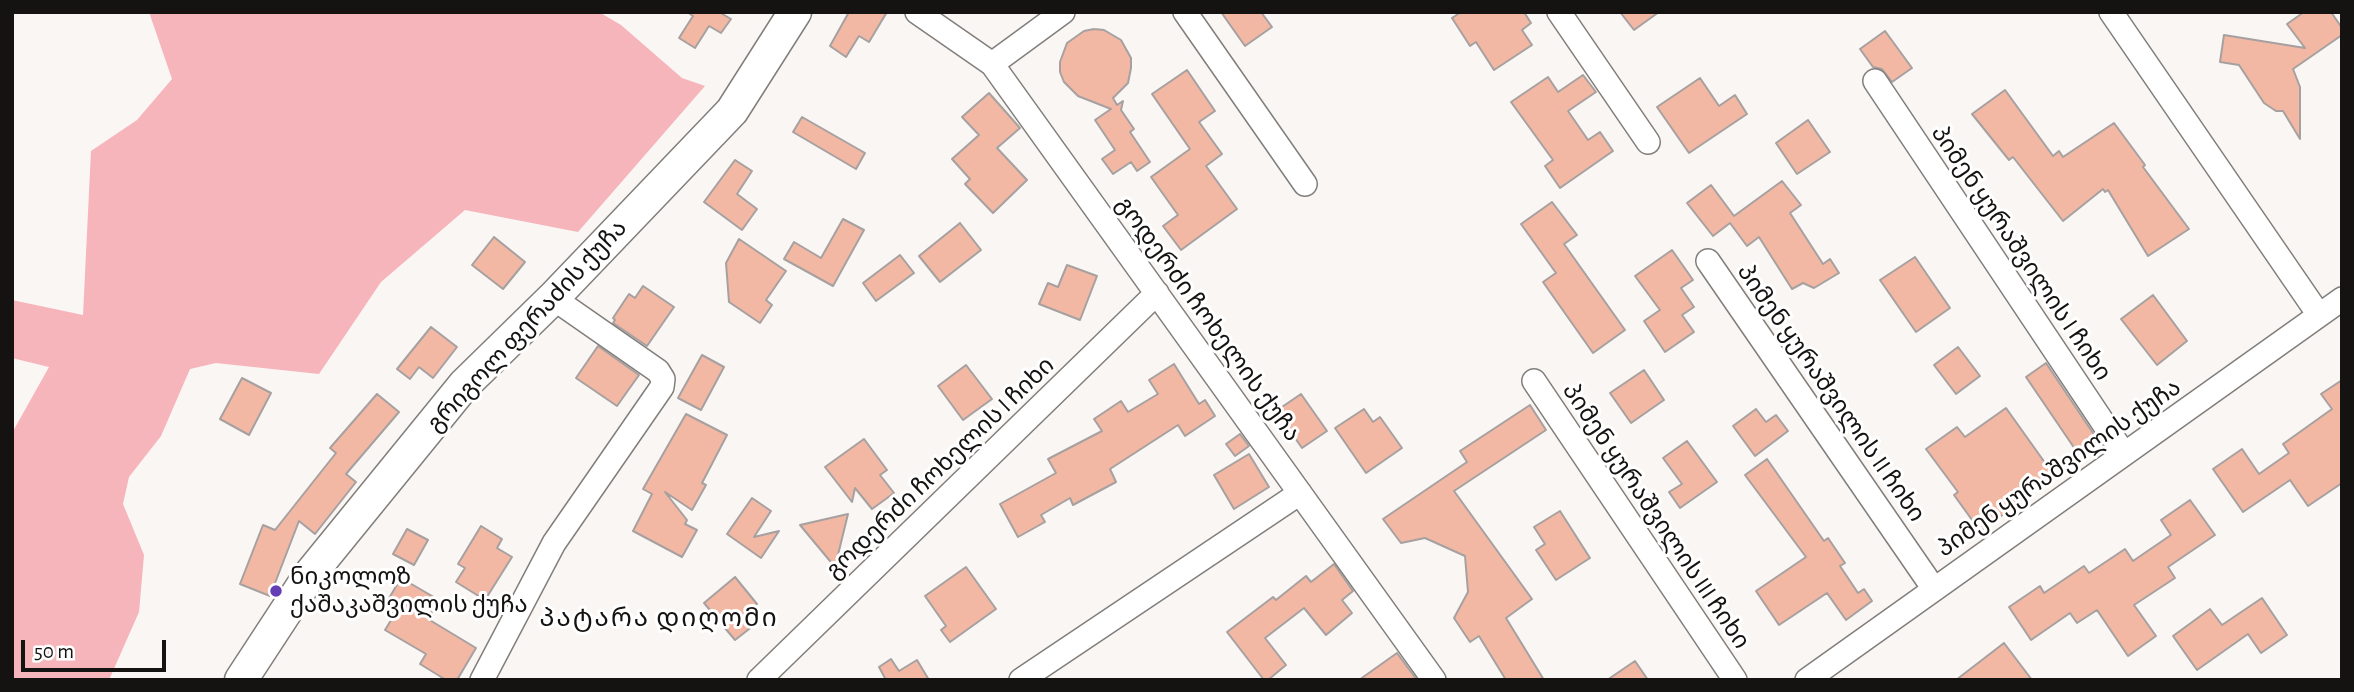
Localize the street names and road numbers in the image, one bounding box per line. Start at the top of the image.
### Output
street label: პიმენ ყურაშვილის I ჩიხი [1925,120,2117,386]
street label: გოდერძი ჩოხელის ქუჩა [1109,191,1307,447]
street label: გრიგოლ ფერაძის ქუჩა [421,214,633,438]
street label: პიმენ ყურაშვილის II ჩიხი [1731,258,1931,528]
street label: გოდერძი ჩოხელის I ჩიხი [820,351,1060,585]
street label: პიმენ ყურაშვილის ქუჩა [1931,373,2187,563]
street label: პიმენ ყურაშვილის III ჩიხი [1556,377,1756,655]

